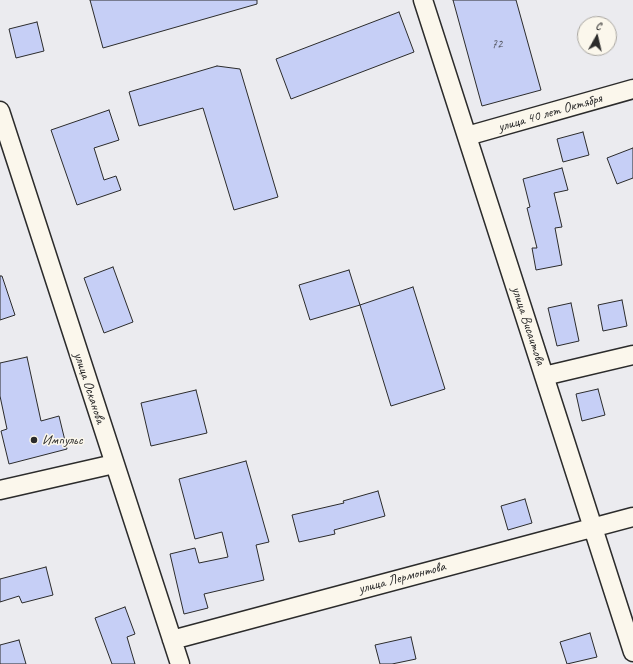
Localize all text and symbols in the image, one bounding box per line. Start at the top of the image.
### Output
north arrow [577,16,617,56]
text: С [595,18,602,32]
house number: 72 [492,38,502,52]
street label: улица 40 лет Октября [496,90,604,136]
street label: улица Висаитова [507,285,549,367]
street label: улица Осканова [70,350,108,426]
place label: Импульс [42,432,83,448]
marker: Импульс [29,435,39,445]
street label: улица Лермонтова [357,558,447,598]

